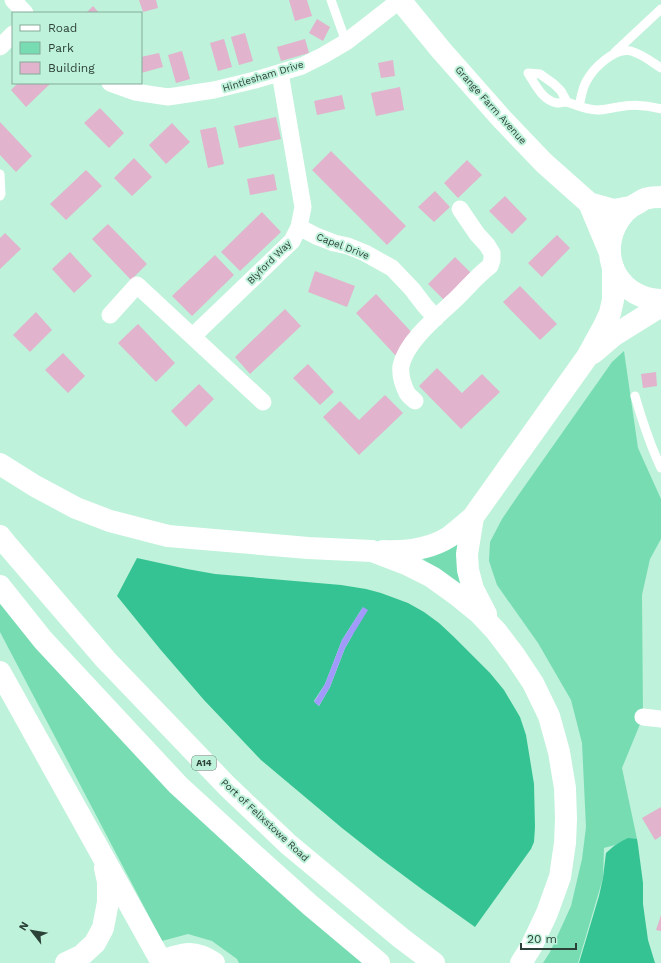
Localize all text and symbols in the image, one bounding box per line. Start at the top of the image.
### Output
legend [12,12,142,84]
text: Road [48,21,77,35]
text: Park [48,41,74,55]
street label: Hintlesham Drive [221,58,305,94]
text: Building [48,61,95,75]
street label: Grange Farm Avenue [453,64,529,146]
street label: Capel Drive [315,231,371,261]
street label: Blyford Way [245,237,294,286]
road number: A14 [192,756,216,770]
street label: Port of Felixstowe Road [219,777,311,863]
north arrow [12,911,52,951]
text: N [16,919,32,933]
scale bar [521,925,576,951]
text: 20 m [527,932,557,946]

